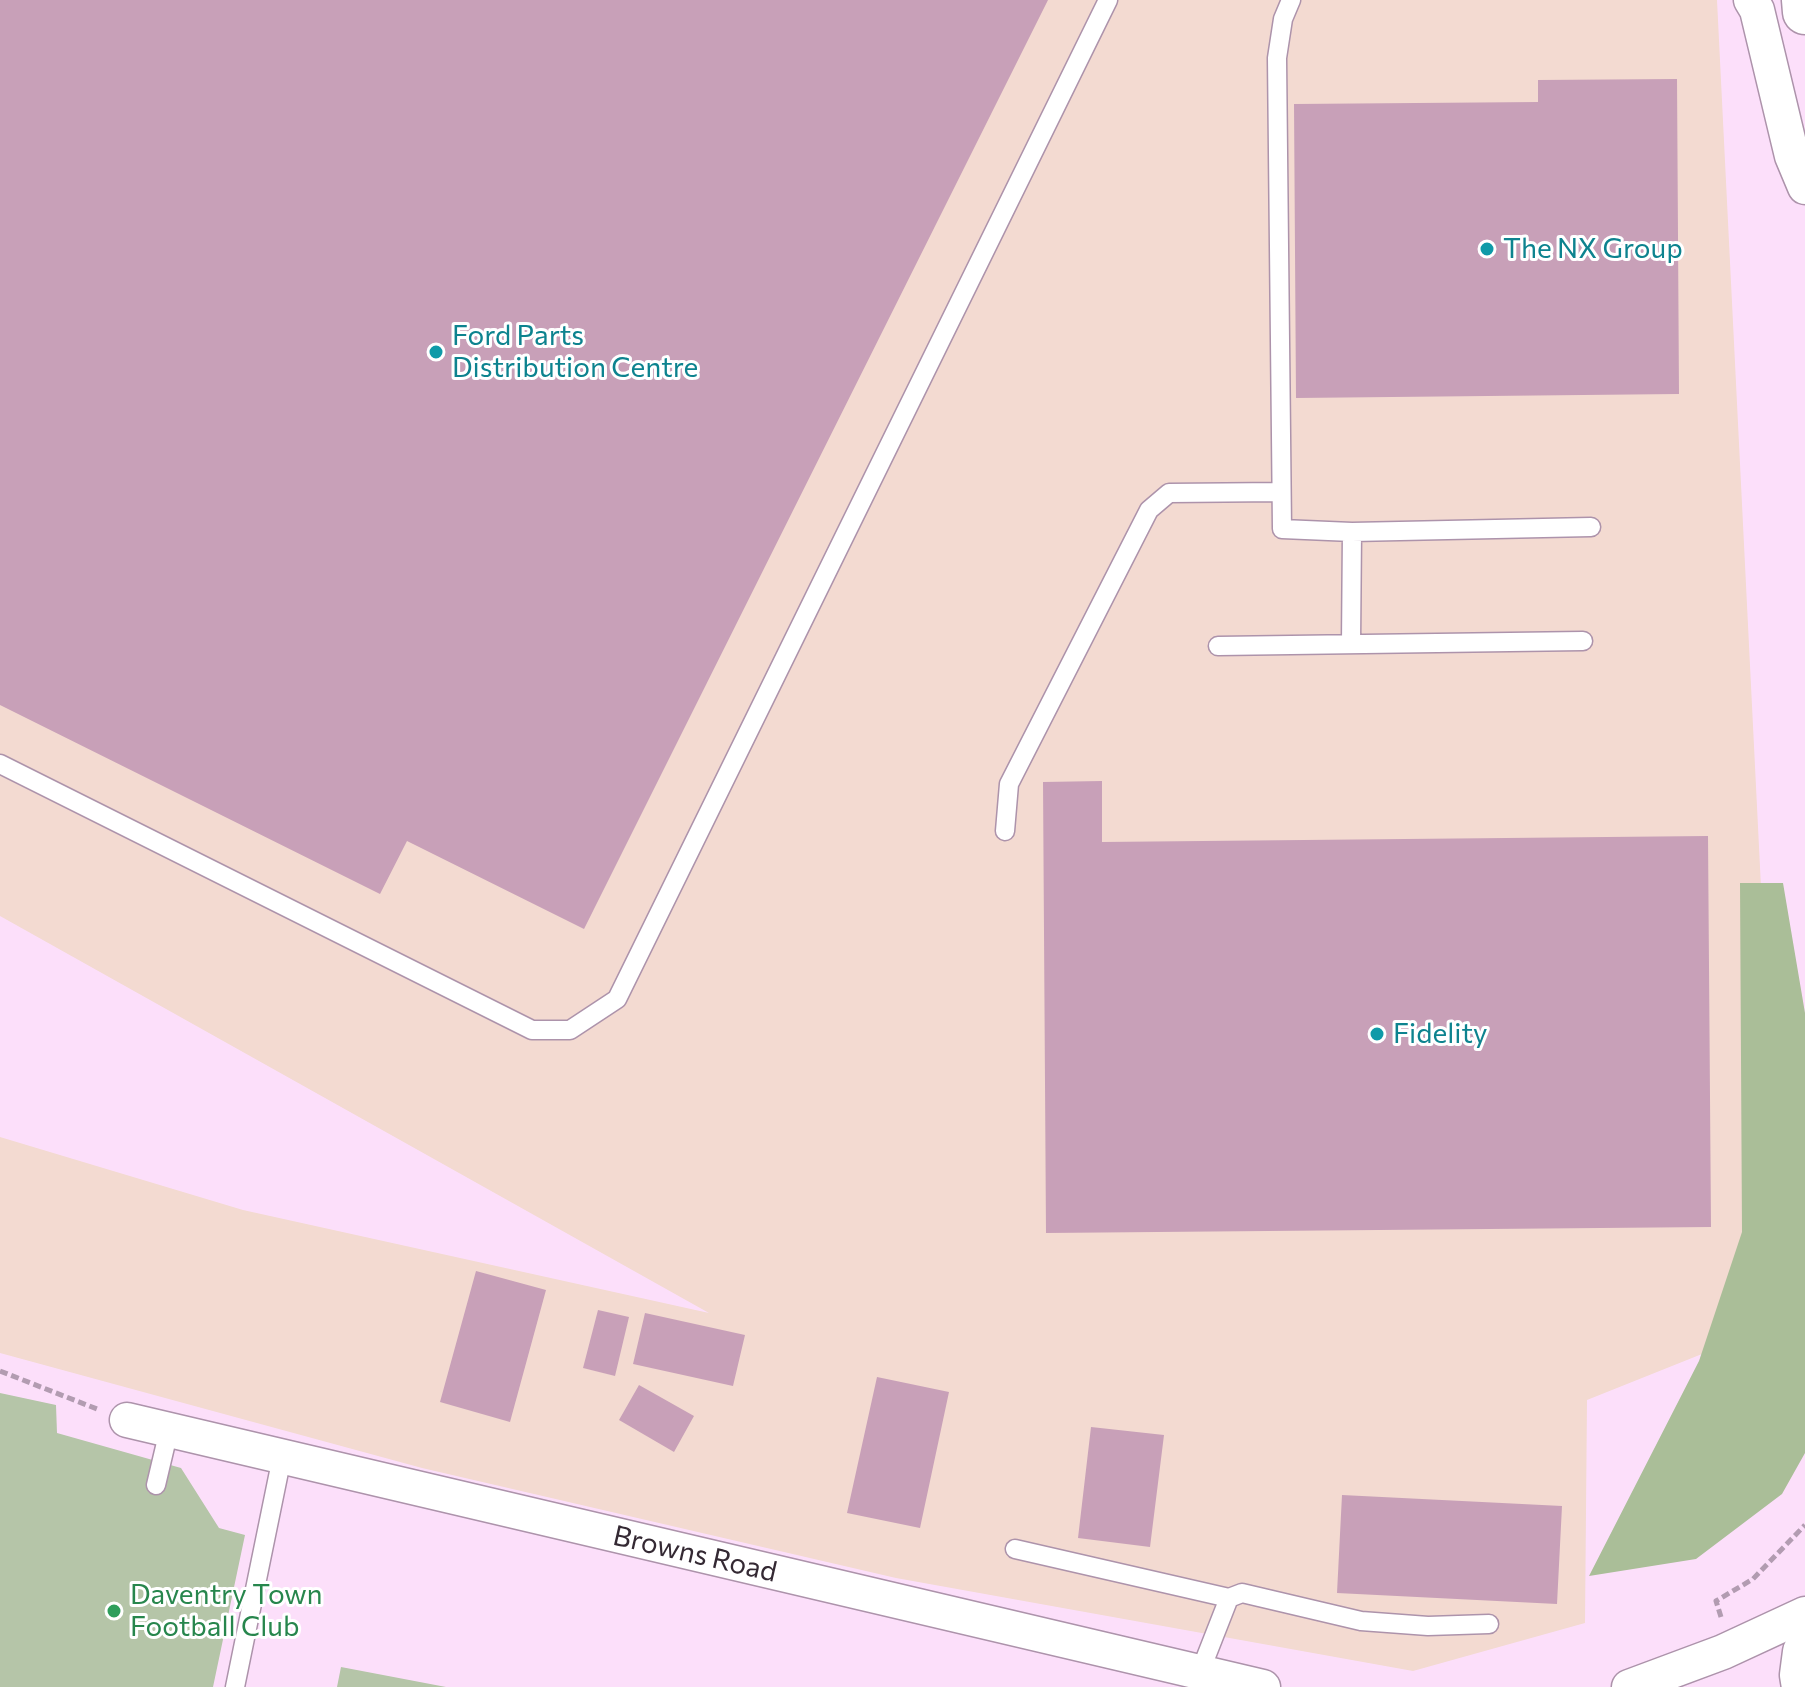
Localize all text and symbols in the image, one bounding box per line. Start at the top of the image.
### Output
place label: The NX Group [1503,232,1683,266]
marker: The NX Group [1478,240,1496,258]
place label: Ford Parts Distribution Centre [452,319,698,385]
marker: Ford Parts Distribution Centre [427,343,445,361]
place label: Fidelity [1393,1017,1487,1051]
marker: Fidelity [1368,1025,1386,1043]
street label: Browns Road [610,1519,780,1589]
place label: Daventry Town Football Club [130,1578,323,1644]
marker: Daventry Town Football Club [105,1602,123,1620]

